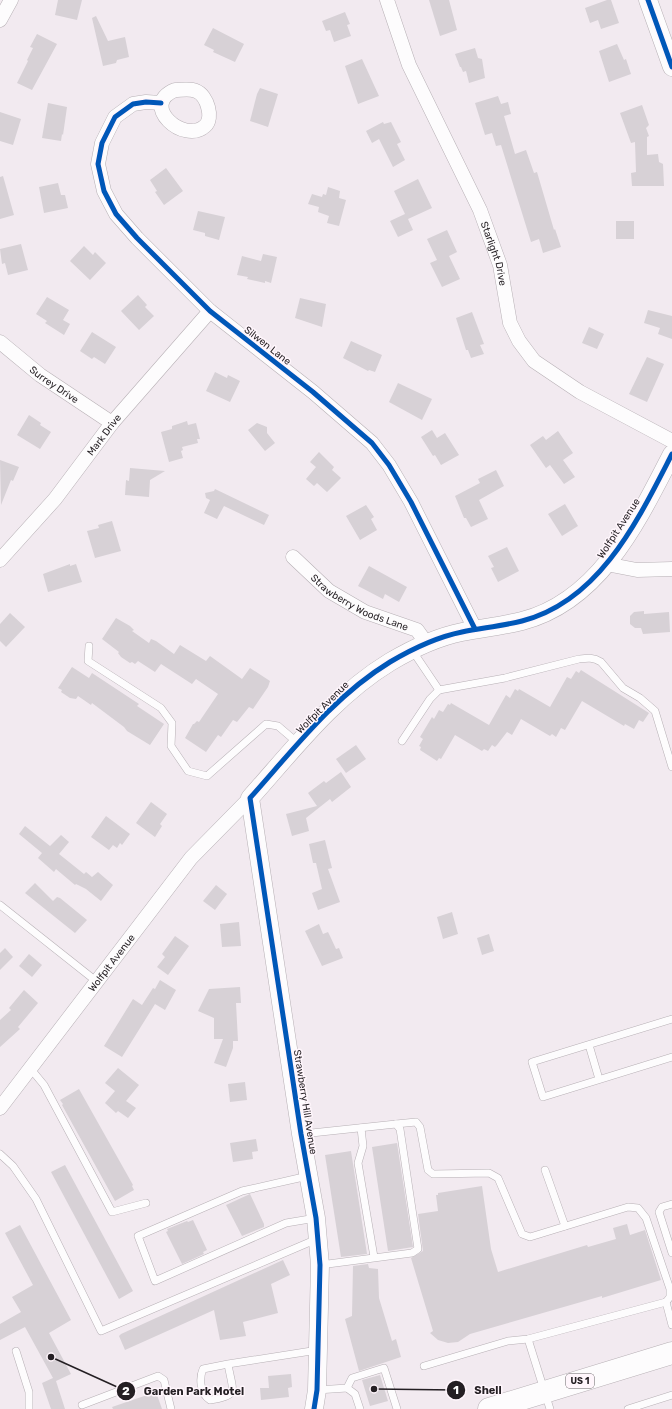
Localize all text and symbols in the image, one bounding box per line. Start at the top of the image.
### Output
street label: Starlight Drive [478,220,509,287]
street label: Silwen Lane [242,324,293,368]
street label: Surrey Drive [27,364,81,406]
street label: Mark Drive [85,412,124,458]
street label: Wolfpit Avenue [595,496,643,561]
street label: Strawberry Woods Lane [308,572,410,634]
street label: Wolfpit Avenue [294,679,352,736]
street label: Wolfpit Avenue [86,932,138,994]
street label: Strawberry Hill Avenue [291,1049,319,1156]
road number: US 1 [566,1374,594,1388]
callout: Shell [446,1379,509,1402]
callout: Garden Park Motel [116,1380,253,1403]
text: 1 [453,1383,459,1397]
text: 2 [122,1384,130,1398]
text: Shell [474,1384,502,1397]
text: Garden Park Motel [144,1385,244,1398]

